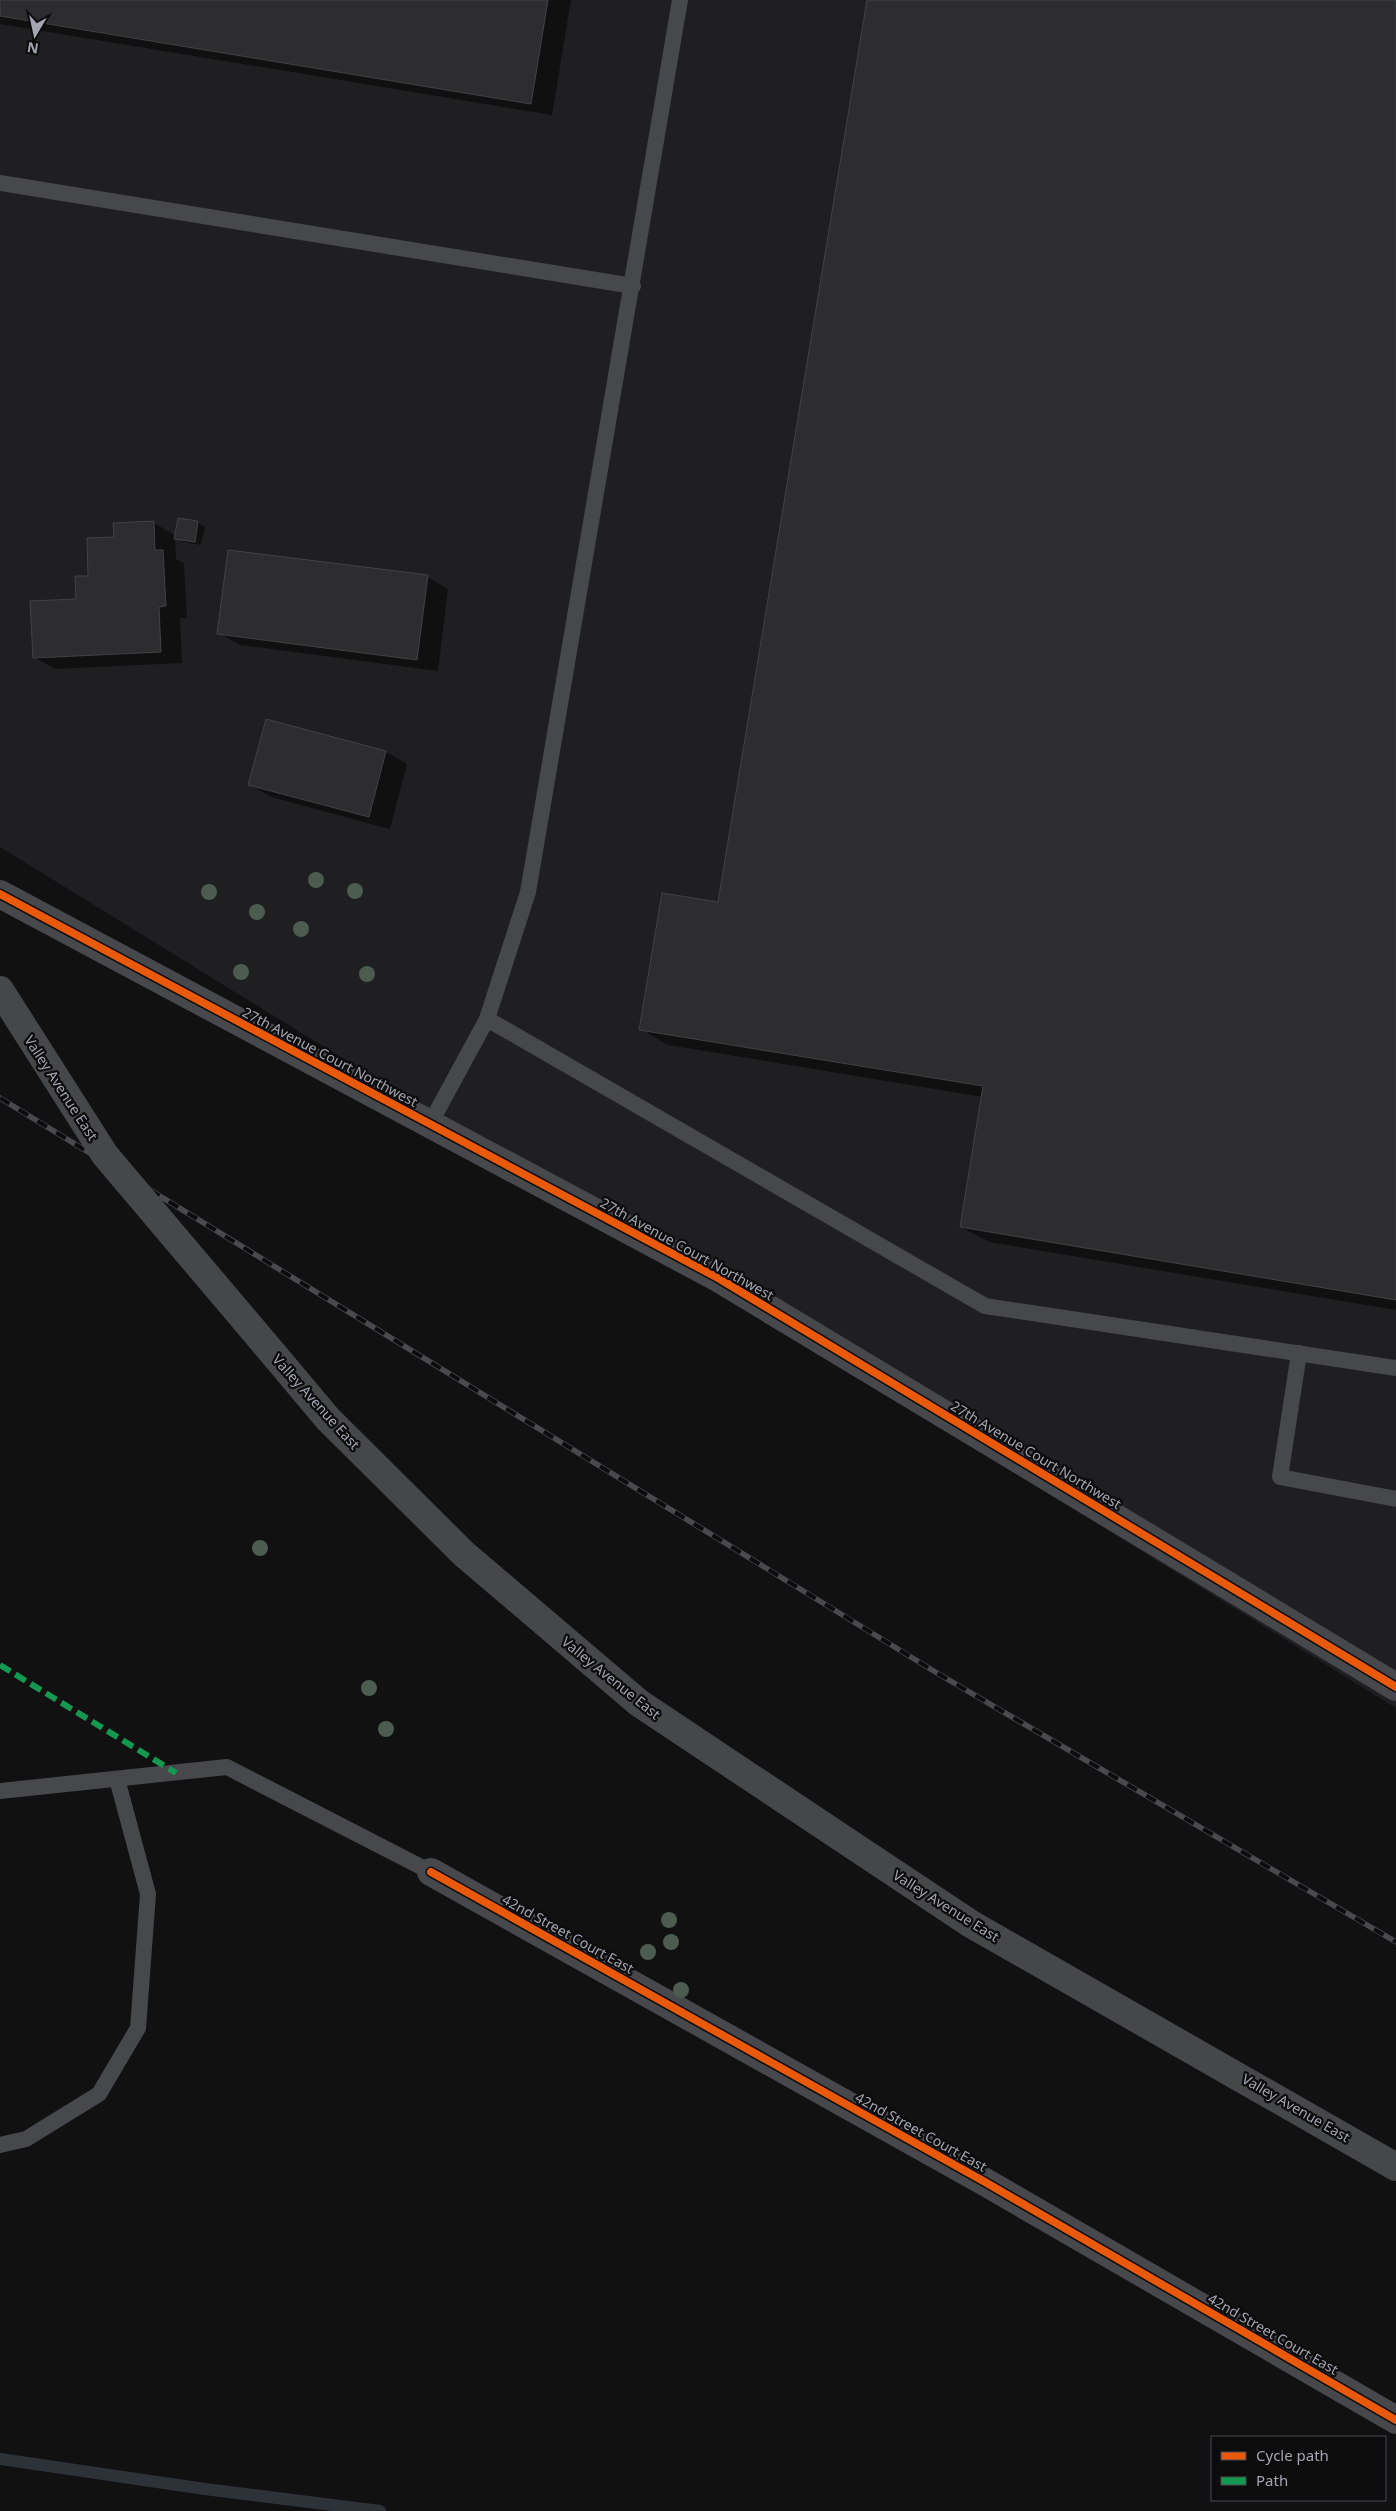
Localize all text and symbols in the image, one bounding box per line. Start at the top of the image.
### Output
north arrow [10,10,60,60]
text: N [26,38,40,59]
street label: 27th Avenue Court Northwest [239,1002,421,1111]
street label: Valley Avenue East [20,1031,103,1144]
street label: 27th Avenue Court Northwest [597,1193,777,1304]
street label: Valley Avenue East [269,1350,364,1453]
street label: 27th Avenue Court Northwest [947,1396,1125,1513]
street label: Valley Avenue East [558,1632,665,1723]
street label: Valley Avenue East [890,1865,1003,1946]
street label: 42nd Street Court East [499,1889,637,1978]
street label: Valley Avenue East [1239,2069,1354,2146]
street label: 42nd Street Court East [852,2087,990,2176]
street label: 42nd Street Court East [1205,2288,1342,2379]
legend [1211,2436,1386,2501]
text: Cycle path [1256,2445,1329,2465]
text: Path [1256,2470,1288,2490]

